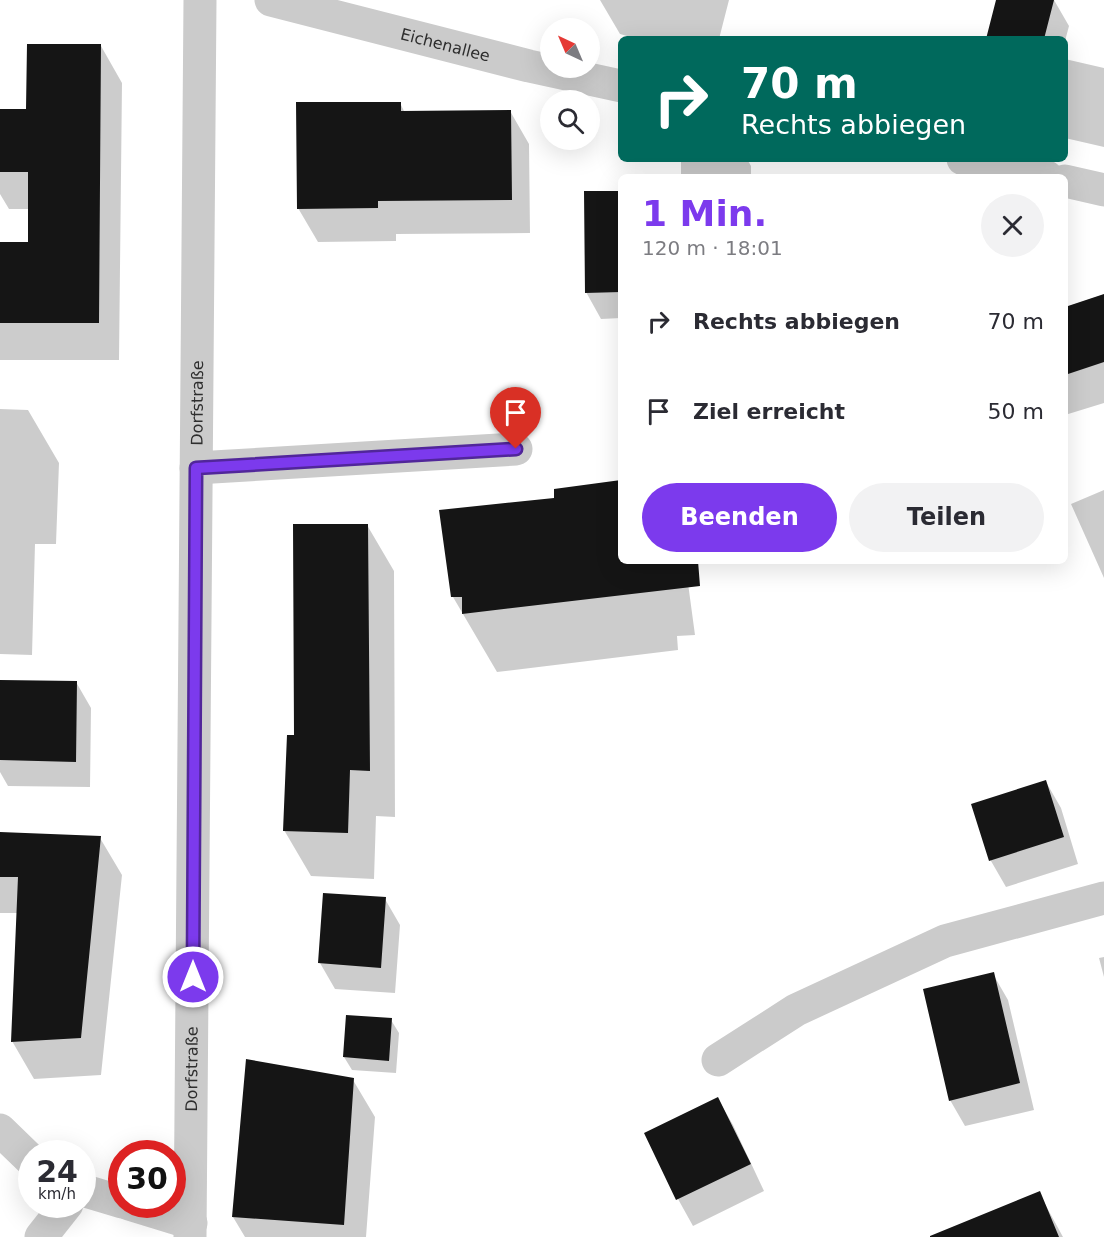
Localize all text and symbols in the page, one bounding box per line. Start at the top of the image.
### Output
north arrow [540,18,600,78]
map controls [540,18,600,150]
street label: Eichenallee [399,24,492,65]
text: 70 m [741,59,858,108]
icon: right [642,60,720,138]
button: search [540,90,600,150]
text: Rechts abbiegen [741,109,966,140]
text: 1 Min. [642,193,767,234]
button: close [981,194,1044,257]
text: 120 m · 18:01 [642,236,783,260]
icon: right [642,305,675,338]
text: Rechts abbiegen [693,309,900,334]
text: 70 m [988,309,1044,334]
street label: Dorfstraße [187,360,207,446]
pin [490,387,541,449]
icon: arrive [642,395,675,428]
icon: arrive [499,396,532,429]
text: Ziel erreicht [693,399,845,424]
text: 50 m [988,399,1044,424]
button: Beenden [642,483,837,552]
button: Teilen [849,483,1044,552]
position arrow [161,945,225,1009]
street label: Dorfstraße [182,1026,201,1112]
speed limit sign: 30 [108,1140,186,1218]
text: 24 [36,1154,78,1189]
text: km/h [38,1185,76,1203]

